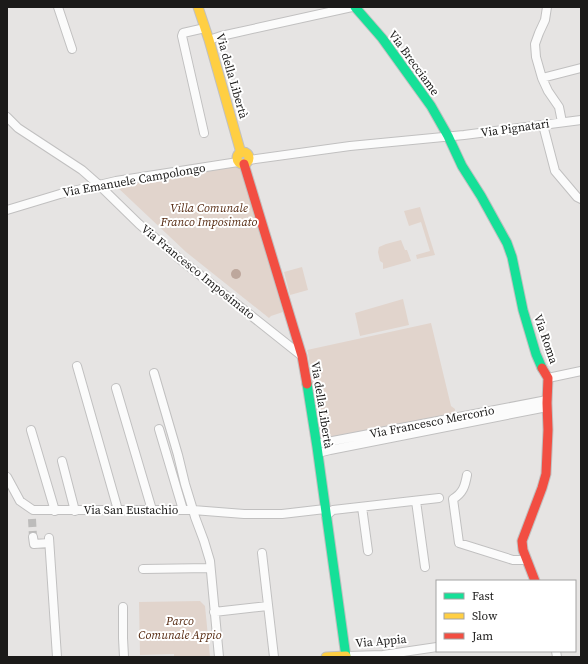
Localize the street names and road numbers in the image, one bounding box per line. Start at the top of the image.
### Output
street label: Via Brecciame [385,27,443,99]
street label: Via della Libertà [212,31,252,121]
street label: Via Pignatari [480,115,551,141]
street label: Via Emanuele Campolongo [61,159,207,200]
street label: Via Francesco Imposimato [138,221,259,323]
street label: Via Roma [530,312,562,367]
street label: Via della Libertà [307,360,337,451]
street label: Via Francesco Mercorio [368,402,496,442]
street label: Via San Eustachio [84,502,179,518]
street label: Via Appia [355,631,408,651]

